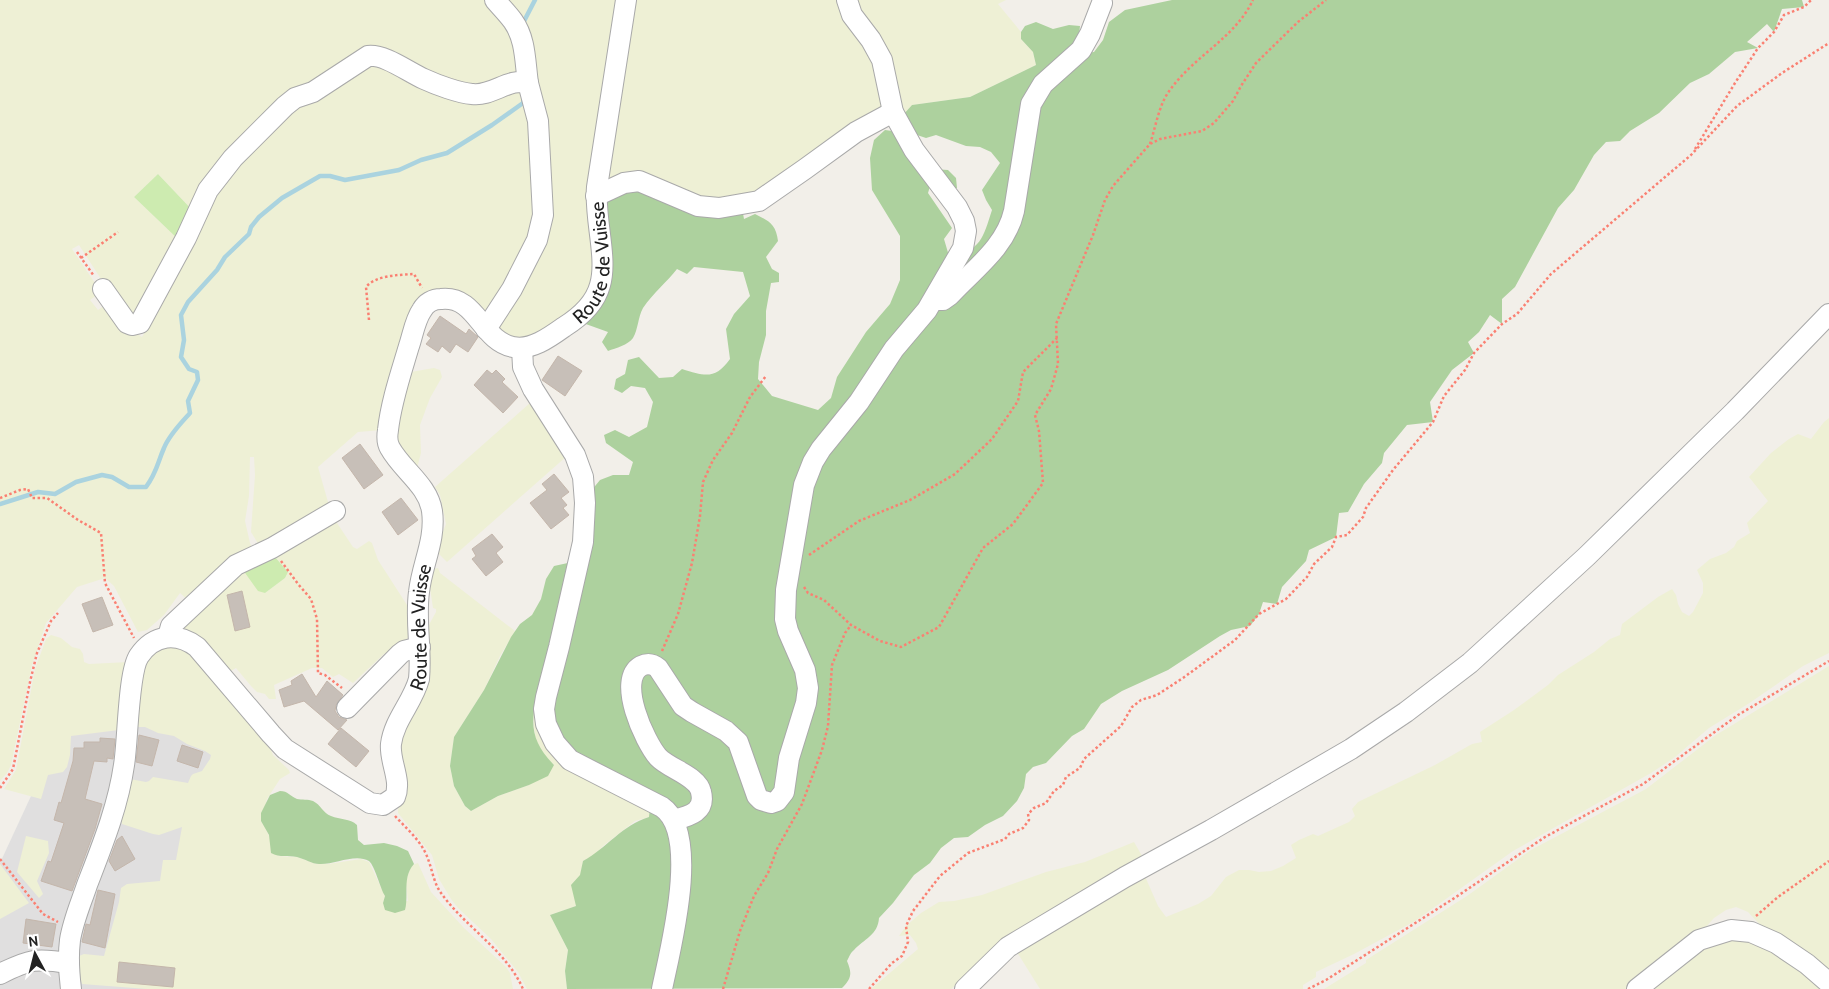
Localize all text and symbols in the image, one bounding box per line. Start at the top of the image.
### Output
street label: Route de Vuisse [568,201,614,328]
street label: Route de Vuisse [405,561,436,694]
north arrow [10,929,60,979]
text: N [27,932,39,951]

